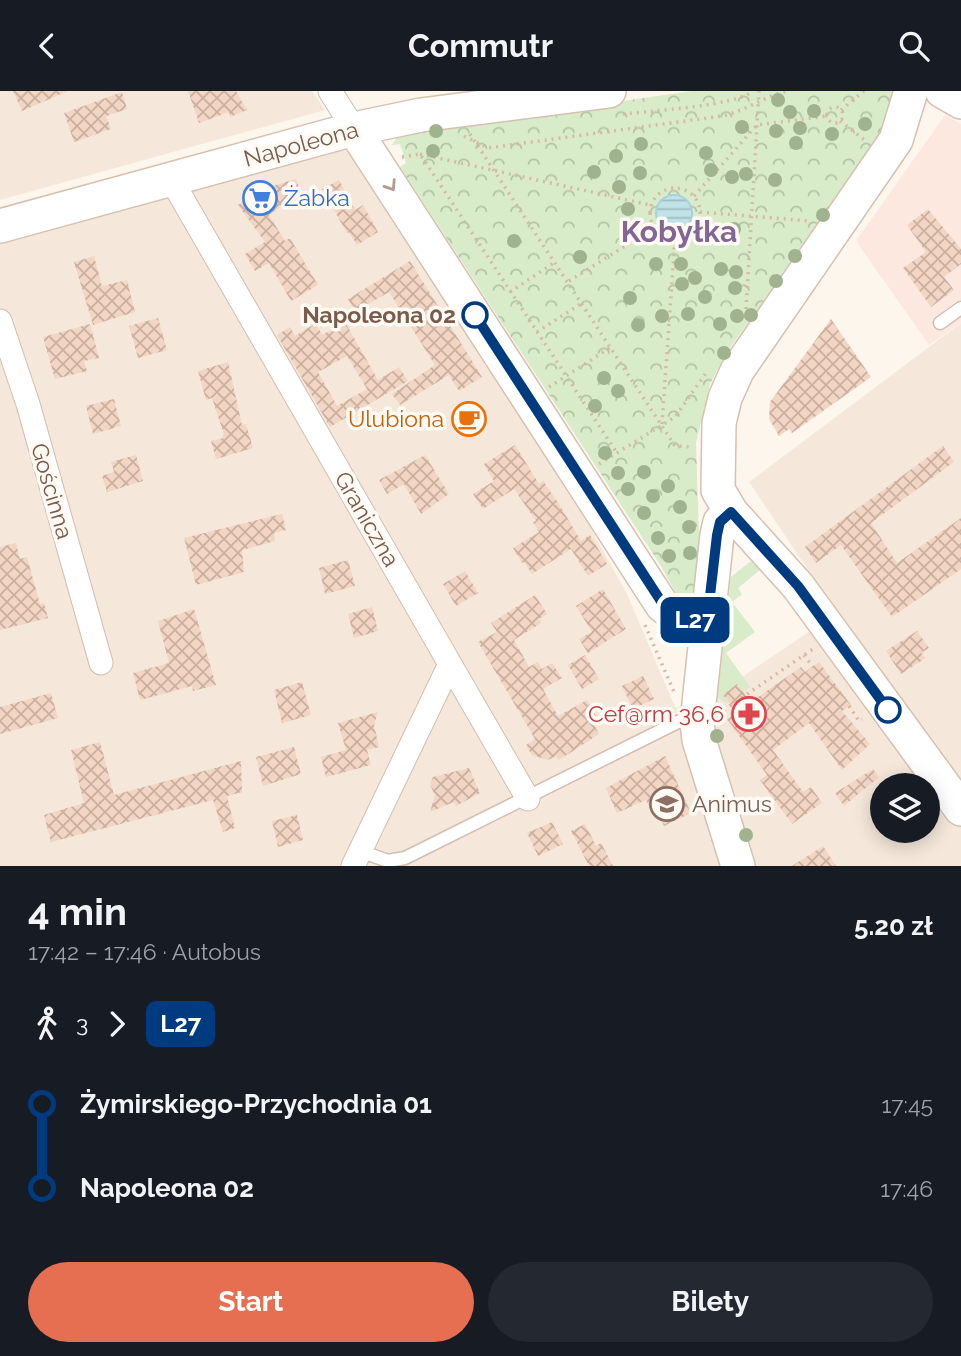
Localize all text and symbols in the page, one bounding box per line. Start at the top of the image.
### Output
icon: back [28,27,66,65]
text: Commutr [408,27,553,64]
icon: search [895,27,933,65]
street label: Napoleona [241,115,361,172]
one-way arrow [382,178,395,191]
supermarket icon: Żabka [241,179,279,217]
place label: Żabka [284,184,350,211]
district label: Kobyłka [621,214,737,249]
place label: Napoleona 02 [302,301,456,328]
marker: Napoleona 02 [462,302,488,328]
cafe icon: Ulubiona [450,400,488,438]
place label: Ulubiona [348,405,444,432]
street label: Gościnna [26,440,79,542]
street label: Graniczna [329,466,405,571]
line badge: L27 [655,597,735,643]
text: L27 [674,605,716,634]
pharmacy icon: Cef@rm 36,6 [730,695,768,733]
unlabelled marker [875,697,901,723]
place label: Cef@rm 36,6 [588,700,724,727]
map controls [870,773,940,843]
button: layers [870,773,940,843]
school or university icon: Animus [648,785,686,823]
place label: Animus [692,790,772,817]
text: 4 min [28,889,127,934]
text: 5.20 zł [854,911,933,941]
text: 17:42 – 17:46 · Autobus [28,938,261,965]
icon: walk [28,1005,66,1043]
icon: forward [98,1005,136,1043]
text: L27 [160,1009,201,1038]
text: 3 [76,1010,88,1037]
text: Żymirskiego-Przychodnia 01 [80,1089,432,1119]
text: 17:45 [882,1091,933,1118]
text: Napoleona 02 [80,1173,254,1203]
text: 17:46 [880,1175,933,1202]
button: Start [28,1262,474,1342]
button: Bilety [488,1262,933,1342]

